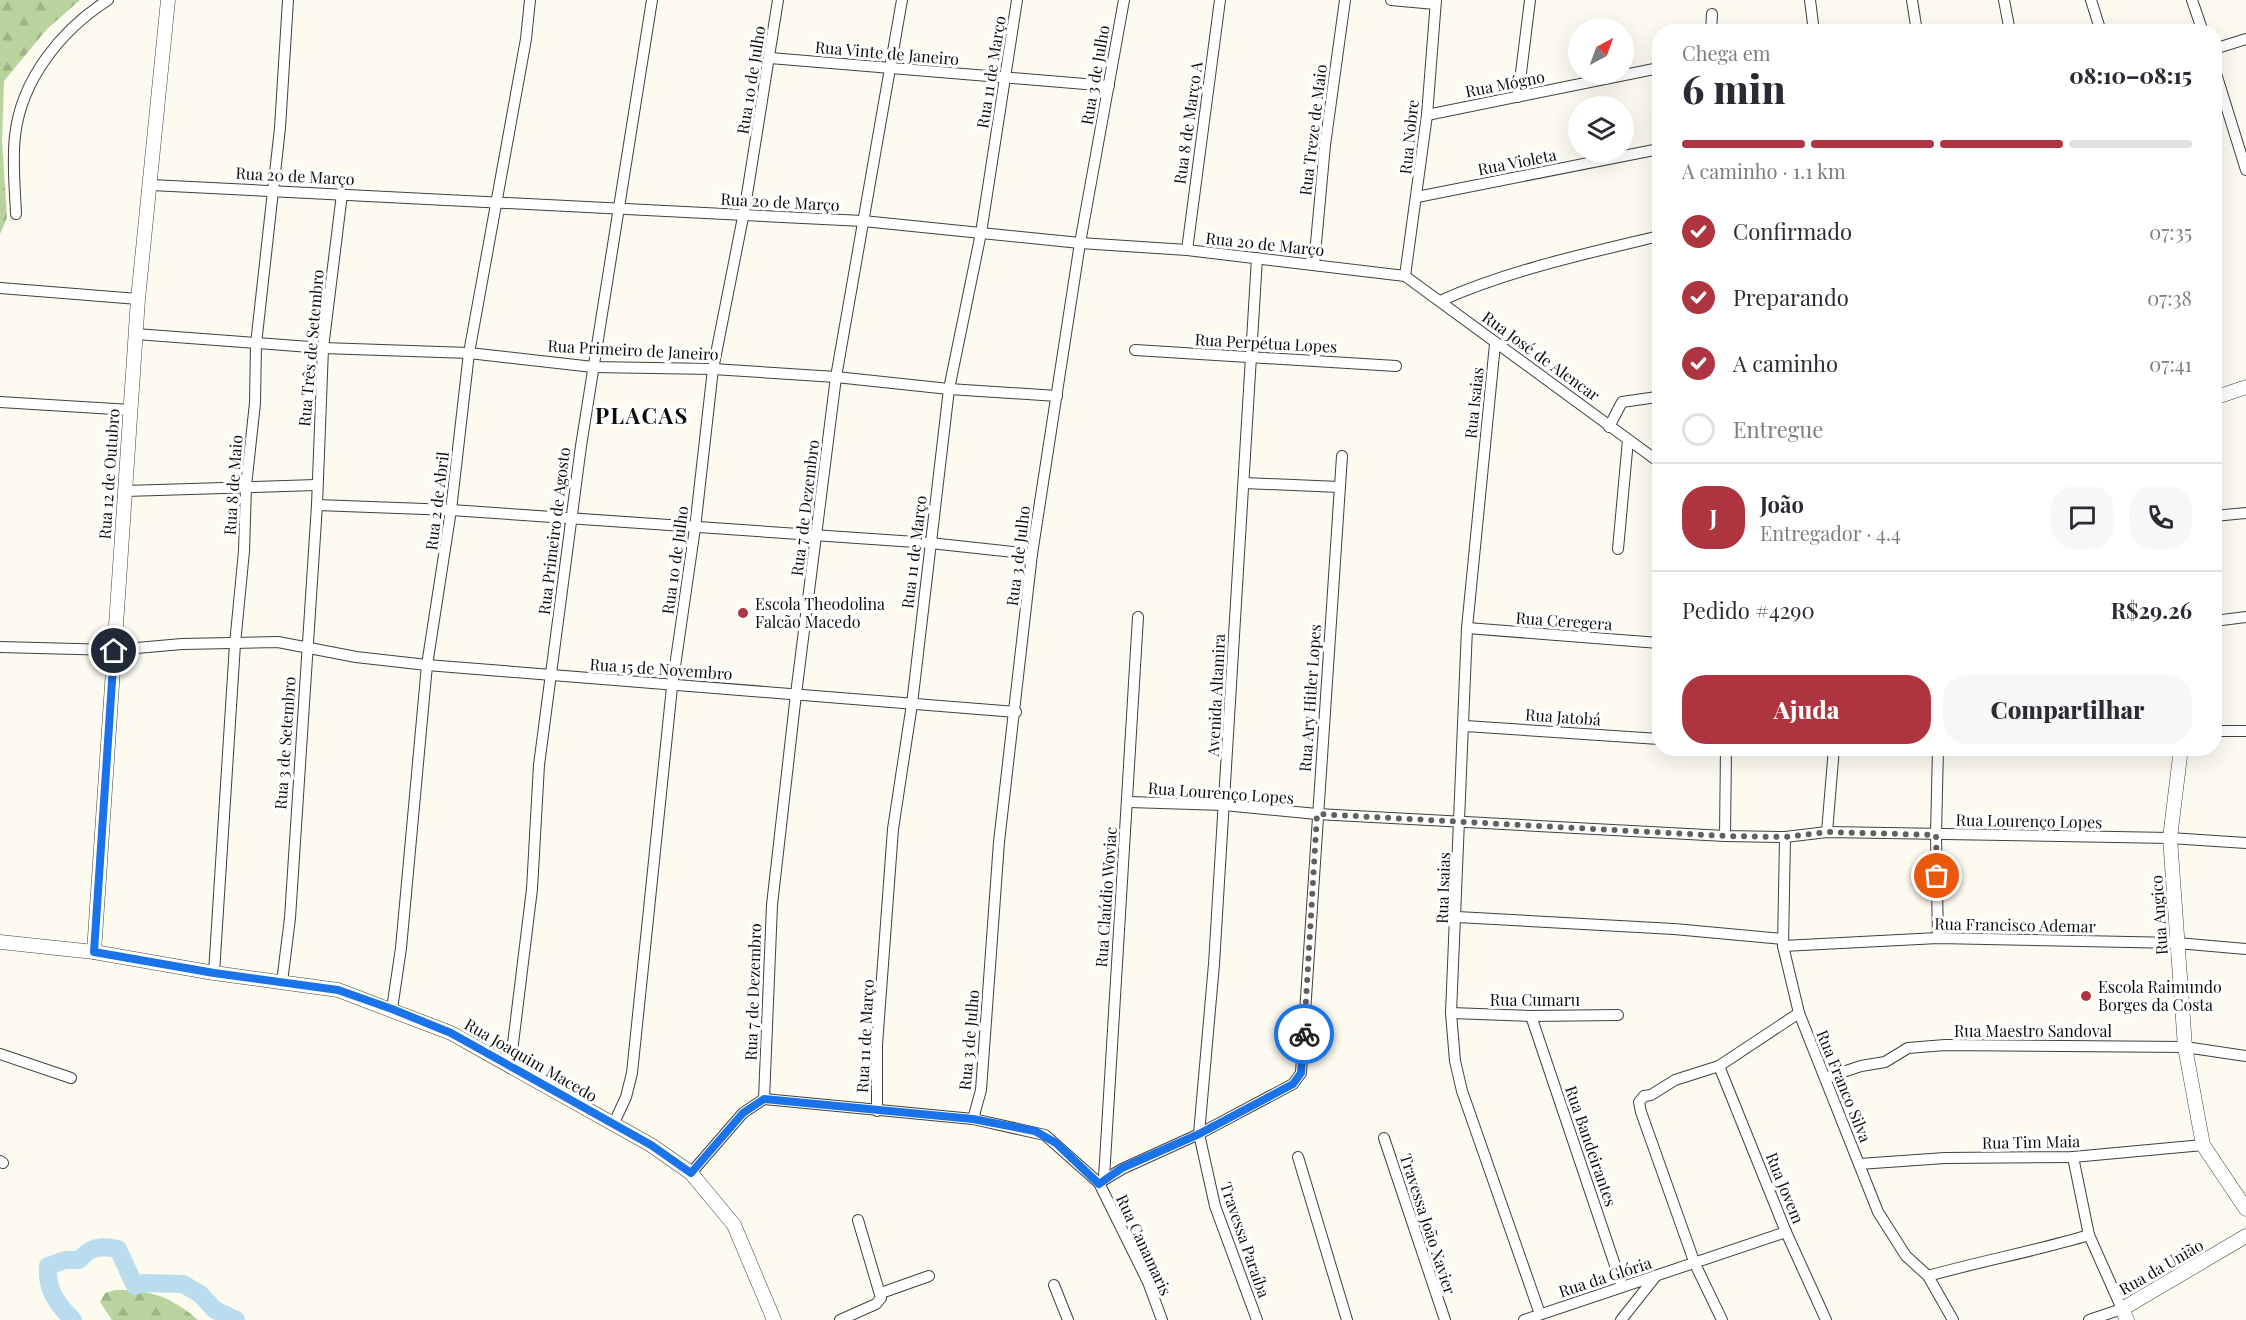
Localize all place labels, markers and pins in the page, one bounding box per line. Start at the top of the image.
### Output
place label: Escola Theodolina Falcão Macedo [755,593,885,632]
marker: Escola Theodolina Falcão Macedo [736,606,750,620]
pin [88,625,139,676]
pin [1911,850,1962,901]
place label: Escola Raimundo Borges da Costa [2098,976,2222,1015]
marker: Escola Raimundo Borges da Costa [2079,989,2093,1003]

